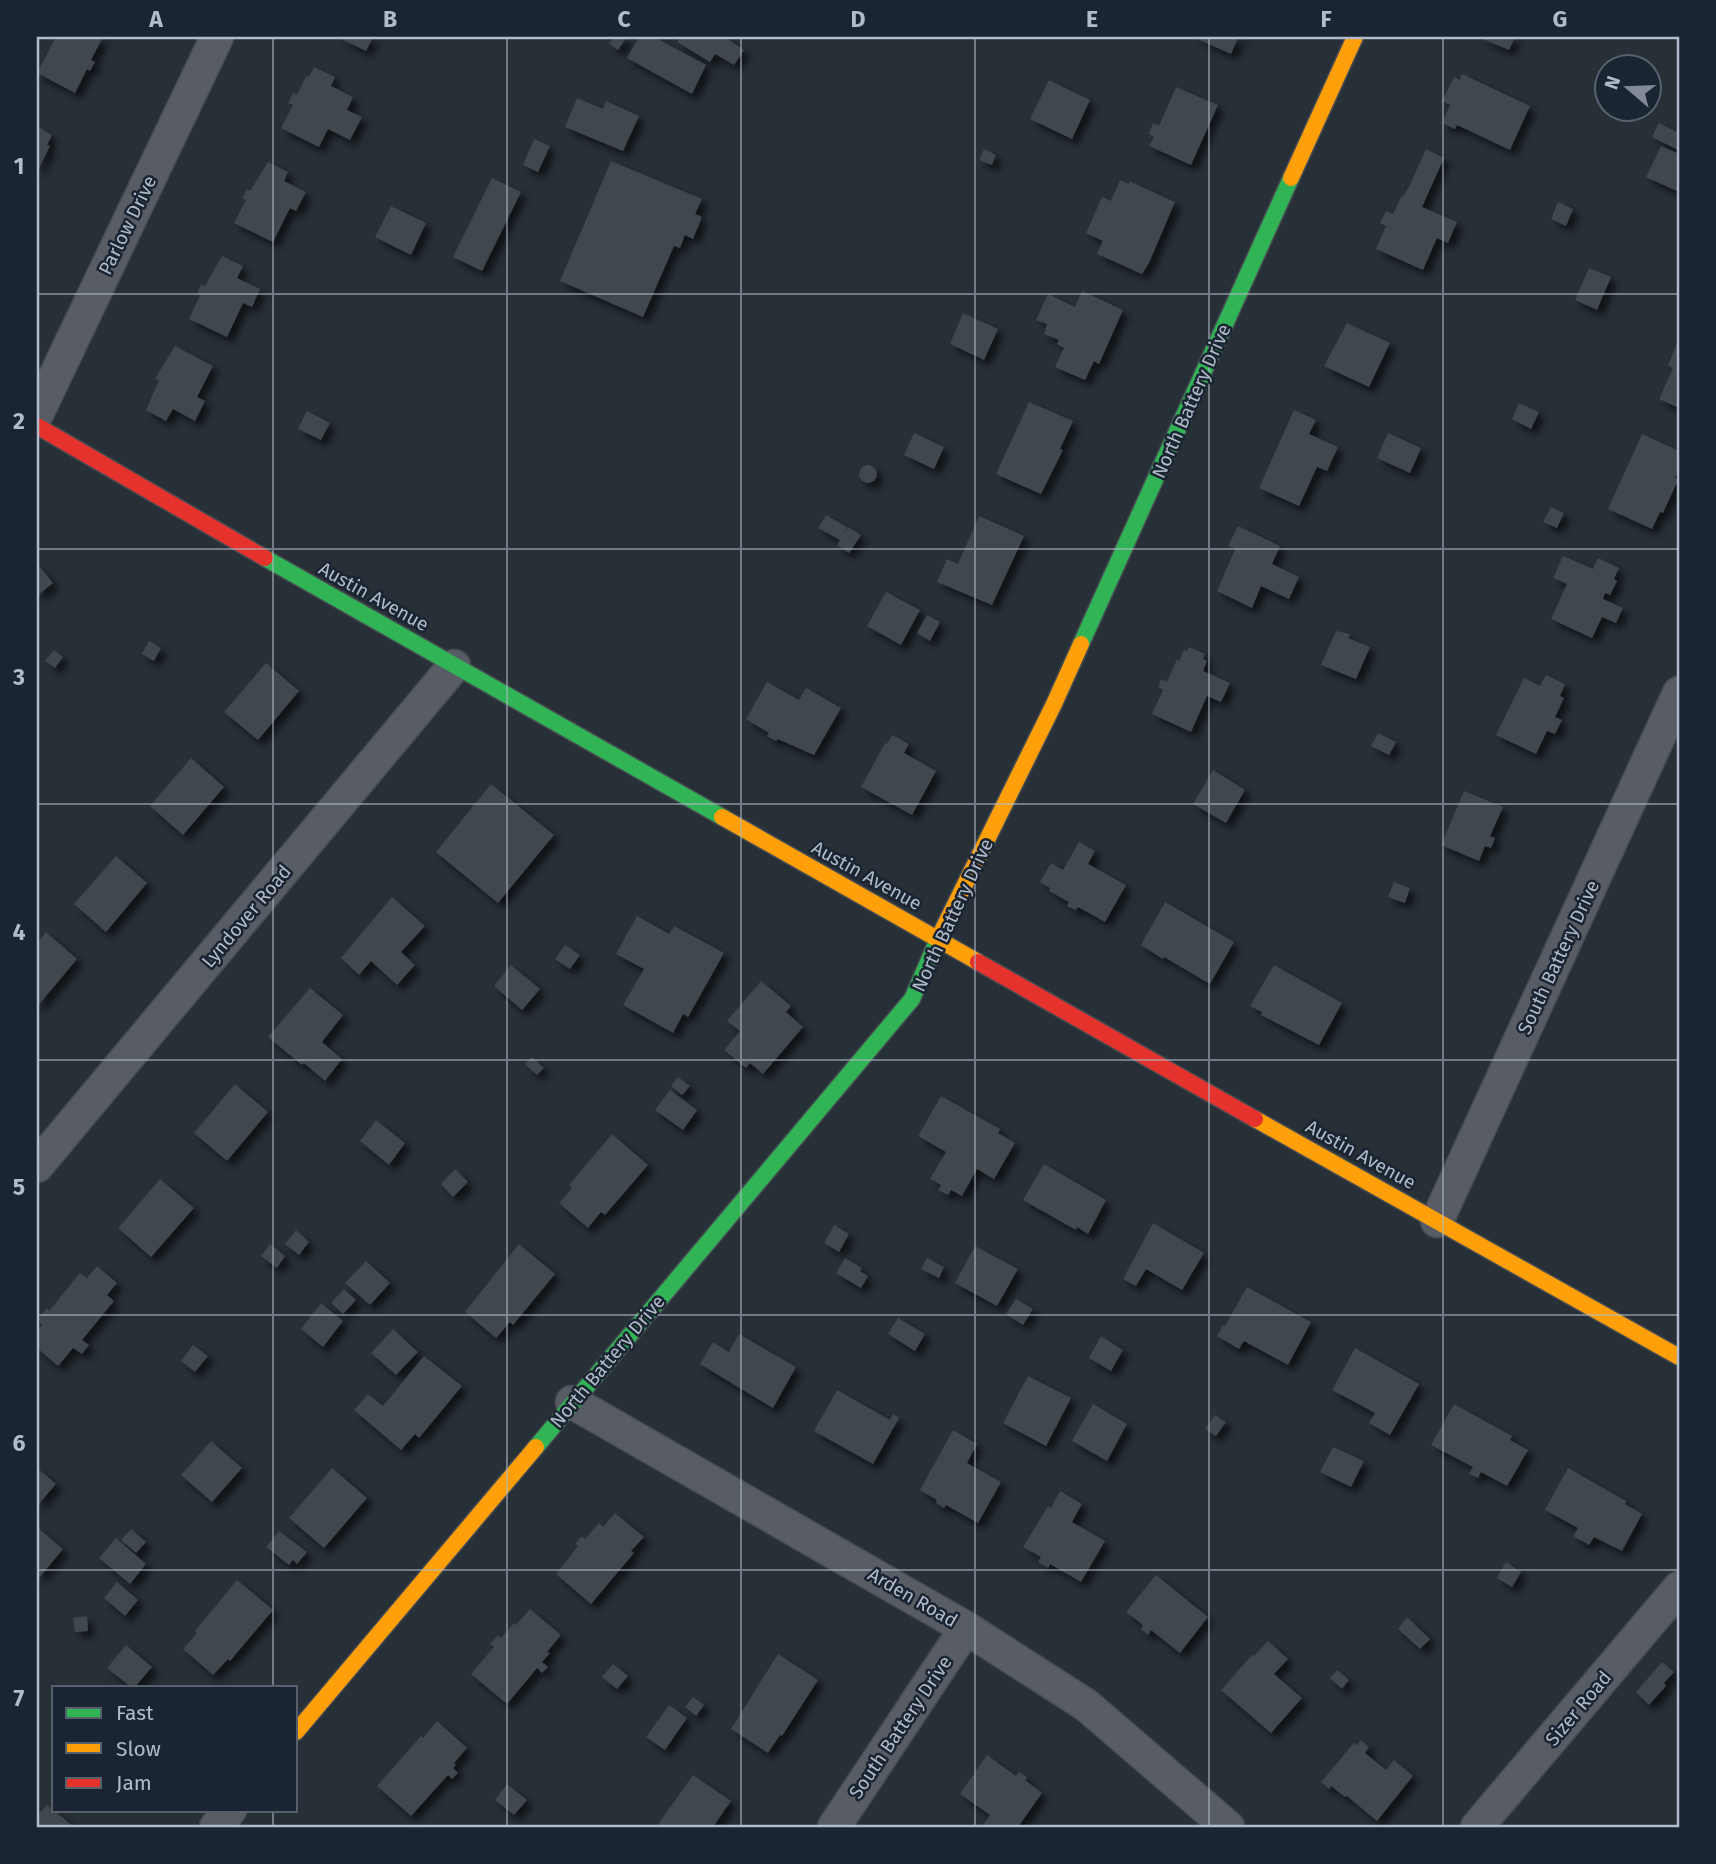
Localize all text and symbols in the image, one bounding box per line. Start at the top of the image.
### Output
text: A [148,5,163,33]
text: B [383,5,397,33]
text: C [617,5,631,33]
text: D [851,5,866,33]
text: E [1086,5,1098,33]
text: F [1320,5,1332,33]
text: G [1553,5,1567,33]
north arrow [1594,52,1664,122]
text: N [1599,73,1625,92]
text: 1 [14,152,24,180]
street label: Parlow Drive [94,172,161,279]
street label: North Battery Drive [1147,321,1236,482]
text: 2 [13,407,25,435]
street label: Austin Avenue [315,557,433,636]
text: 3 [12,663,25,691]
street label: North Battery Drive [907,835,998,995]
street label: Austin Avenue [808,836,926,915]
street label: Lyndover Road [197,860,296,972]
street label: South Battery Drive [1513,876,1604,1038]
text: 4 [13,918,26,946]
street label: Austin Avenue [1302,1115,1420,1194]
text: 5 [13,1173,25,1201]
street label: North Battery Drive [545,1290,670,1432]
text: 6 [13,1429,26,1457]
street label: Arden Road [864,1563,962,1632]
street label: South Battery Drive [844,1651,957,1803]
street label: Sizer Road [1541,1666,1616,1750]
text: 7 [14,1684,25,1712]
legend [52,1686,298,1812]
text: Fast [116,1700,154,1726]
text: Slow [116,1736,161,1762]
text: Jam [116,1770,152,1796]

